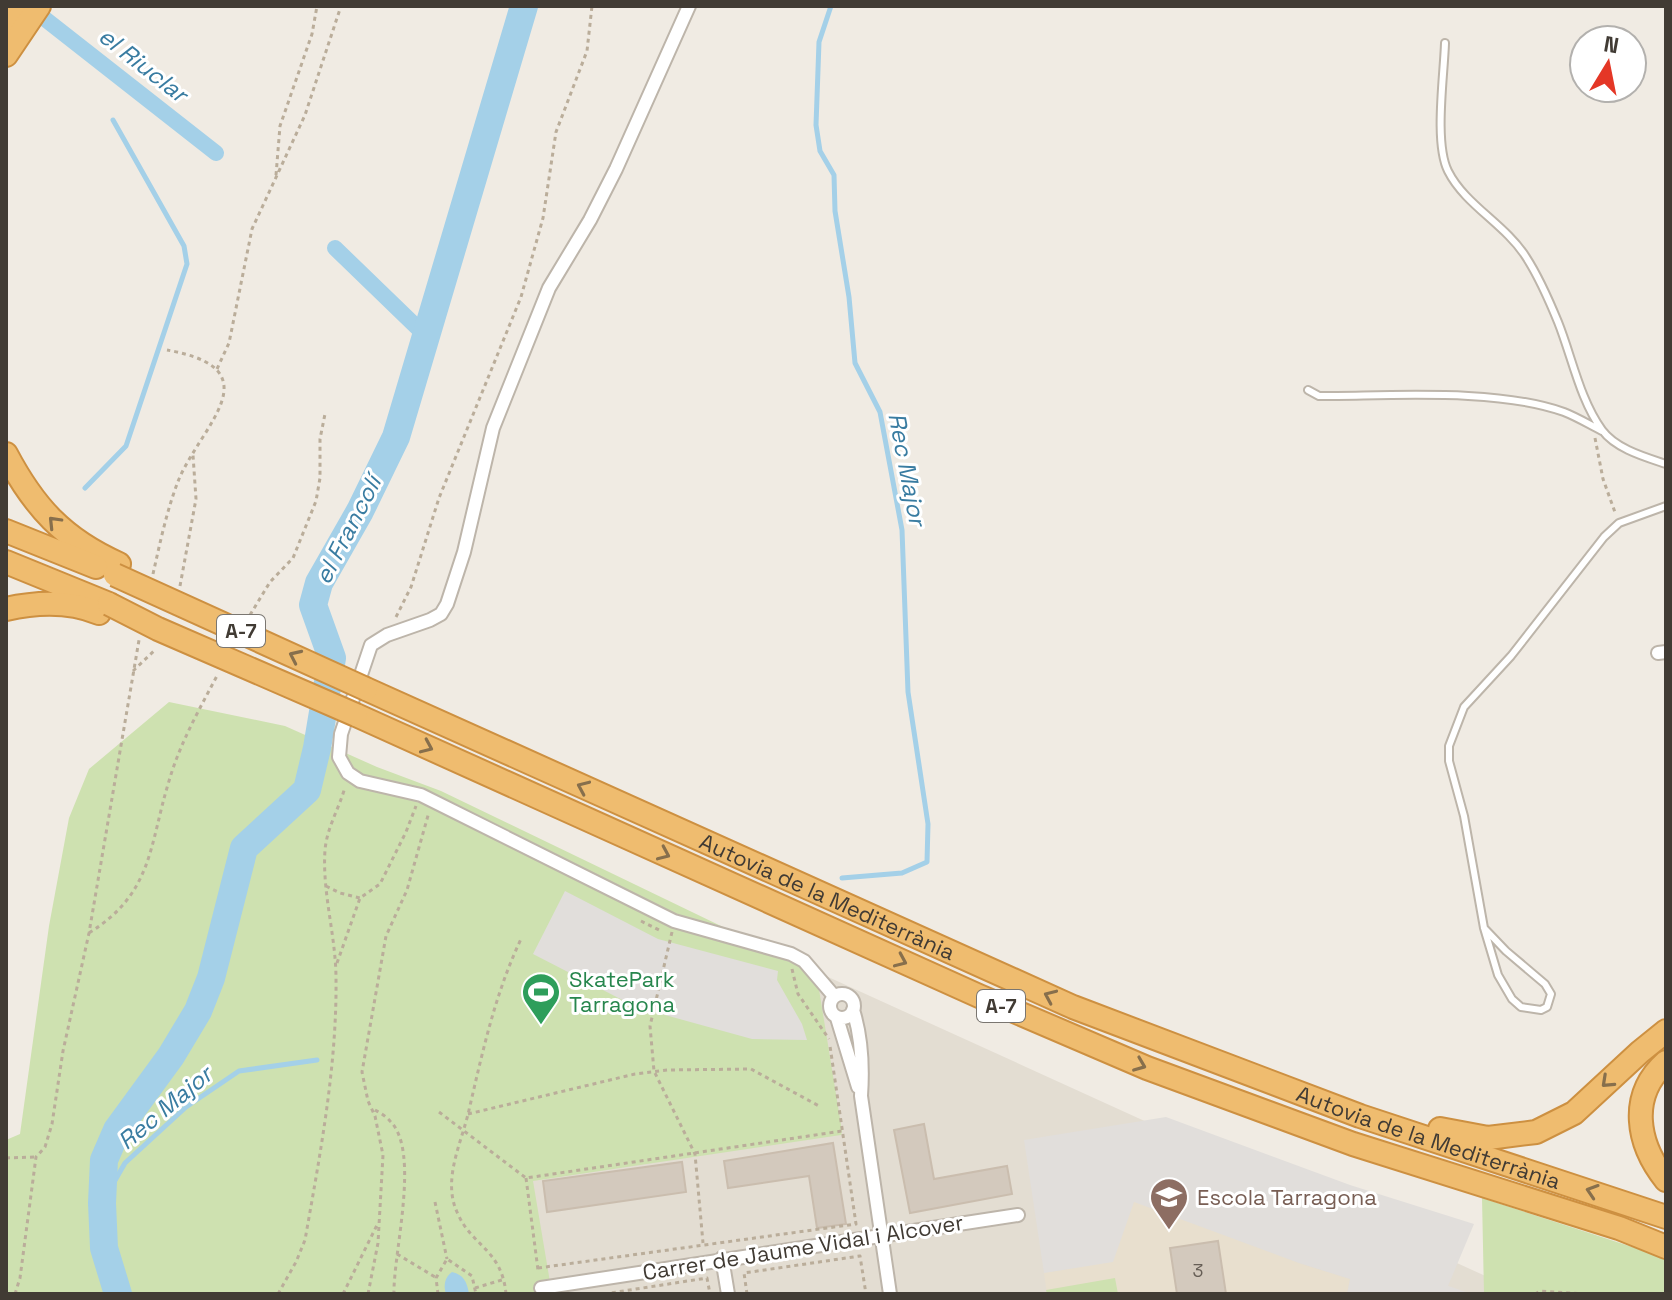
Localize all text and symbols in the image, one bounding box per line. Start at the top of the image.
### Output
water label: el Riuclar [92,20,197,111]
north arrow [1568,24,1648,104]
text: N [1602,29,1621,59]
water label: Rec Major [881,410,934,531]
water label: el Francolí [307,467,390,589]
one-way arrow [49,517,64,531]
road number: A-7 [217,615,265,647]
one-way arrow [289,650,304,666]
one-way arrow [419,738,433,754]
one-way arrow [577,780,592,796]
street label: Autovia de la Mediterrània [695,827,960,966]
one-way arrow [656,845,670,861]
one-way arrow [893,951,907,967]
place label: SkatePark Tarragona [569,965,675,1018]
sports icon: SkatePark Tarragona [520,971,562,1026]
road number: A-7 [977,990,1025,1022]
one-way arrow [1044,990,1059,1006]
one-way arrow [1132,1055,1146,1071]
water label: Rec Major [111,1057,221,1156]
one-way arrow [1602,1073,1616,1087]
street label: Autovia de la Mediterrània [1293,1079,1564,1195]
school or university icon: Escola Tarragona [1148,1176,1190,1231]
place label: Escola Tarragona [1197,1183,1377,1211]
one-way arrow [1586,1185,1600,1201]
street label: Carrer de Jaume Vidal i Alcover [641,1208,965,1286]
house number: 3 [1193,1259,1203,1282]

